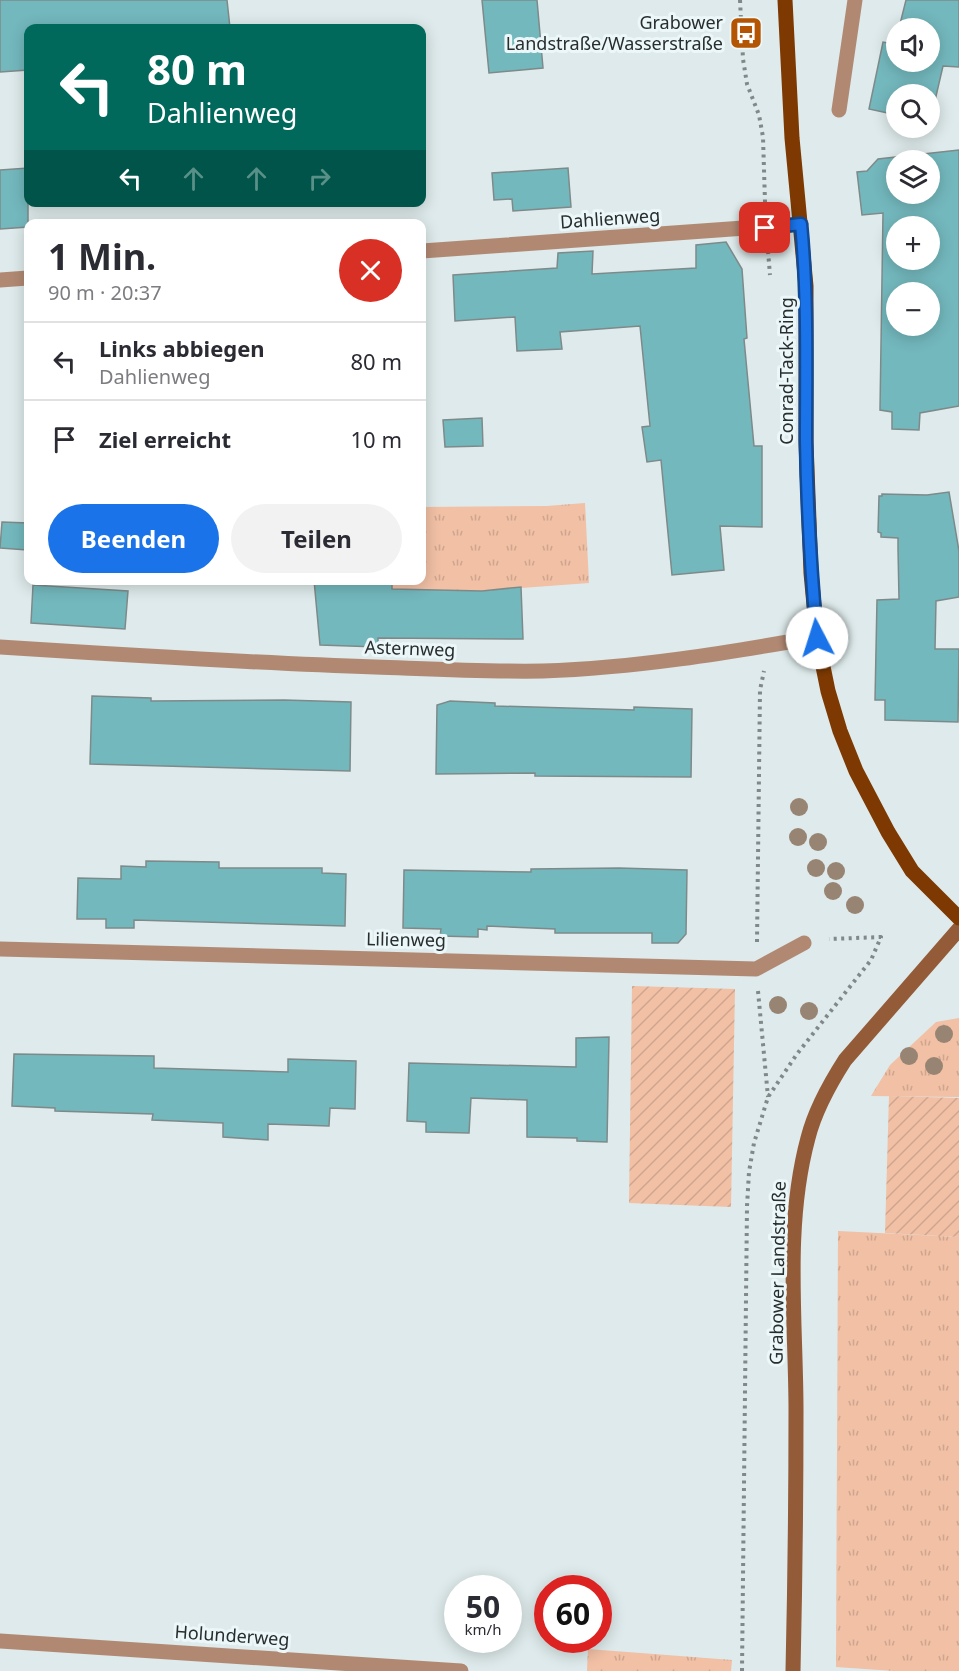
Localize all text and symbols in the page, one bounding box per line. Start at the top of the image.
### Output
place label: Grabower Landstraße/Wasserstraße [506,10,724,55]
bus stop icon: Grabower Landstraße/Wasserstraße [728,15,764,51]
map controls [886,18,940,336]
button: sound [886,18,940,72]
text: 80 m [147,40,247,97]
icon: left [48,48,126,126]
button: search [886,84,940,138]
text: Dahlienweg [147,94,297,131]
button: layers [886,150,940,204]
icon: left [114,162,147,195]
icon: ahead [177,162,210,195]
icon: ahead [240,162,273,195]
icon: right [303,162,336,195]
pin [739,202,790,253]
street label: Dahlienweg [559,203,661,233]
icon: arrive [748,211,781,244]
button: + [886,216,940,270]
text: 1 Min. [48,232,156,281]
button: close [339,239,402,302]
text: 90 m · 20:37 [48,279,162,306]
button: − [886,282,940,336]
street label: Conrad-Tack-Ring [774,297,798,445]
text: Links abbiegen [99,333,265,363]
icon: left [48,345,81,378]
text: 80 m [351,346,402,376]
text: Dahlienweg [99,363,210,390]
icon: arrive [48,423,81,456]
text: Ziel erreicht [99,424,231,454]
text: 10 m [351,424,402,454]
button: Beenden [48,504,219,573]
button: Teilen [231,504,402,573]
position arrow [785,606,849,670]
street label: Asternweg [364,634,456,662]
street label: Lilienweg [366,926,446,952]
street label: Grabower Landstraße [763,1181,791,1365]
speed limit sign: 60 [534,1575,612,1653]
text: 50 [466,1586,500,1627]
street label: Holunderweg [174,1619,290,1651]
text: km/h [465,1619,501,1639]

